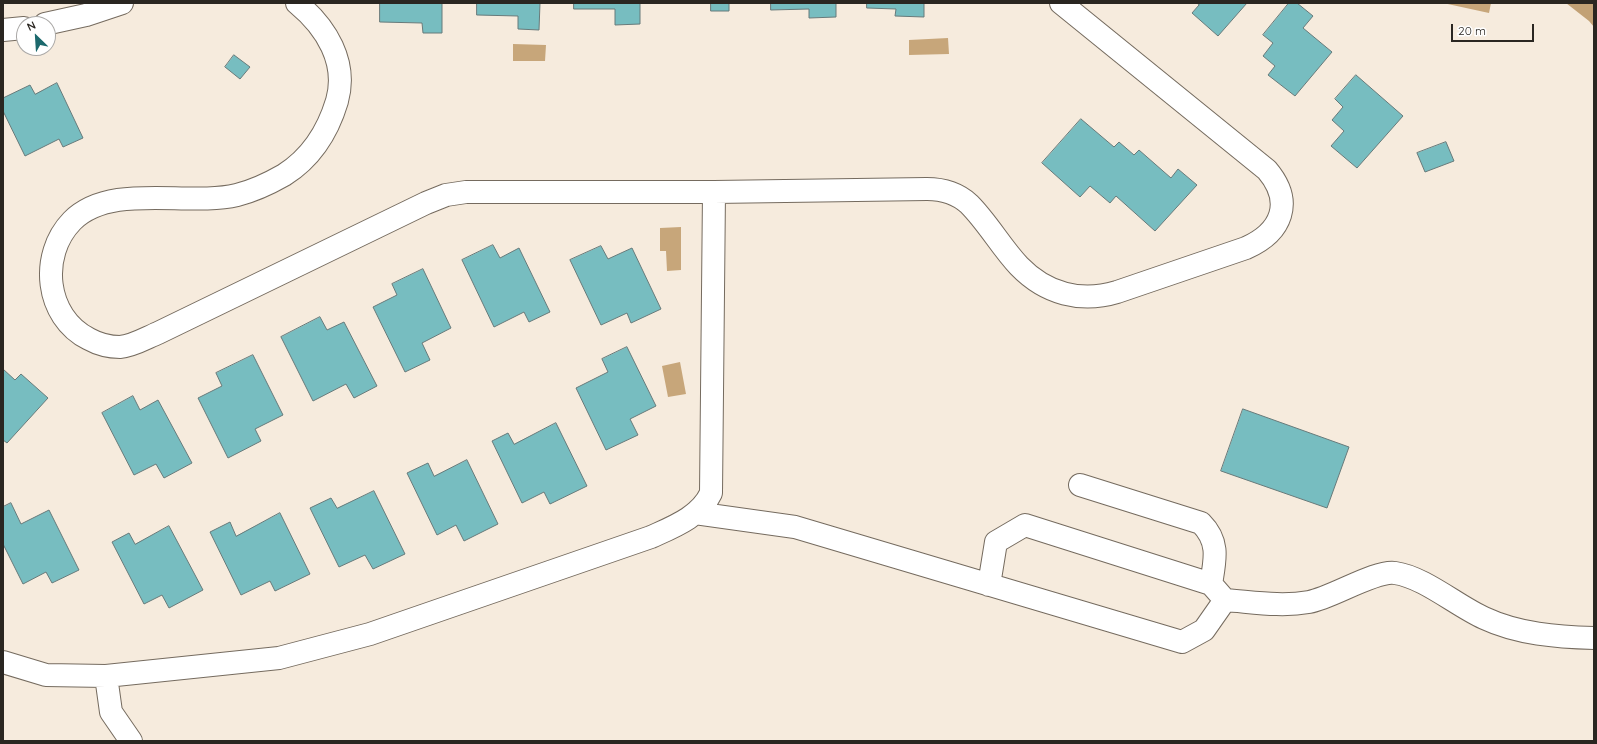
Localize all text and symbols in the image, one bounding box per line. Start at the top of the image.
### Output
north arrow [16,16,56,56]
scale bar [1453,16,1536,42]
text: N [25,18,38,34]
text: 20 m [1458,23,1486,38]

